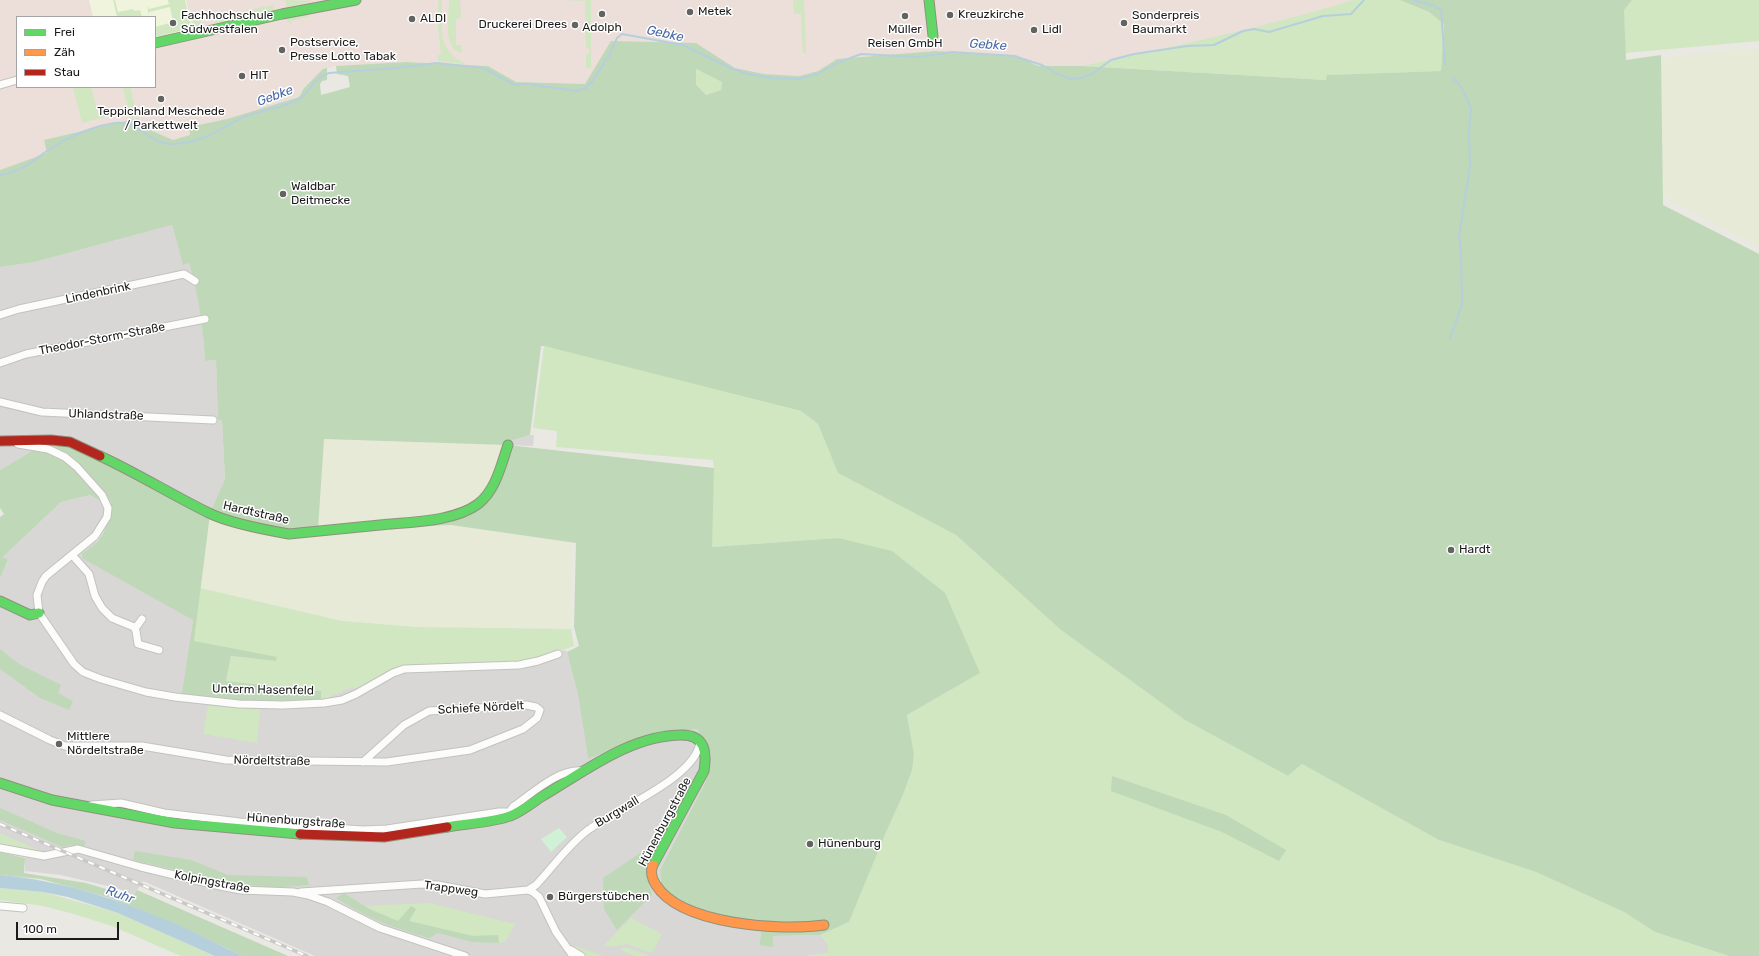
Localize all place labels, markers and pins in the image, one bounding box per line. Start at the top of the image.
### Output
place label: Metek [698,5,732,19]
marker: Metek [685,7,695,17]
place label: Kreuzkirche [958,8,1024,22]
place label: Fachhochschule Südwestfalen [181,9,273,37]
marker: Adolph [597,9,607,19]
place label: Sonderpreis Baumarkt [1132,9,1199,37]
marker: Kreuzkirche [945,10,955,20]
marker: Müller Reisen GmbH [900,11,910,21]
place label: ALDI [420,12,446,26]
marker: ALDI [407,14,417,24]
marker: Fachhochschule Südwestfalen [168,18,178,28]
place label: Druckerei Drees [478,18,567,32]
marker: Sonderpreis Baumarkt [1119,18,1129,28]
marker: Druckerei Drees [570,20,580,30]
place label: Adolph [582,21,622,35]
place label: Müller Reisen GmbH [867,23,943,51]
place label: Lidl [1042,23,1062,37]
marker: Lidl [1029,25,1039,35]
place label: Postservice, Presse Lotto Tabak [290,36,396,64]
marker: Postservice, Presse Lotto Tabak [277,45,287,55]
place label: HIT [250,69,269,83]
marker: HIT [237,71,247,81]
marker: Teppichland Meschede / Parkettwelt [156,94,166,104]
place label: Teppichland Meschede / Parkettwelt [97,105,225,133]
place label: Waldbar Deitmecke [291,180,350,208]
marker: Waldbar Deitmecke [278,189,288,199]
place label: Hardt [1459,543,1490,557]
marker: Hardt [1446,545,1456,555]
place label: Mittlere Nördeltstraße [67,730,144,758]
marker: Mittlere Nördeltstraße [54,739,64,749]
place label: Hünenburg [818,837,881,851]
marker: Hünenburg [805,839,815,849]
place label: Bürgerstübchen [558,890,649,904]
marker: Bürgerstübchen [545,892,555,902]

